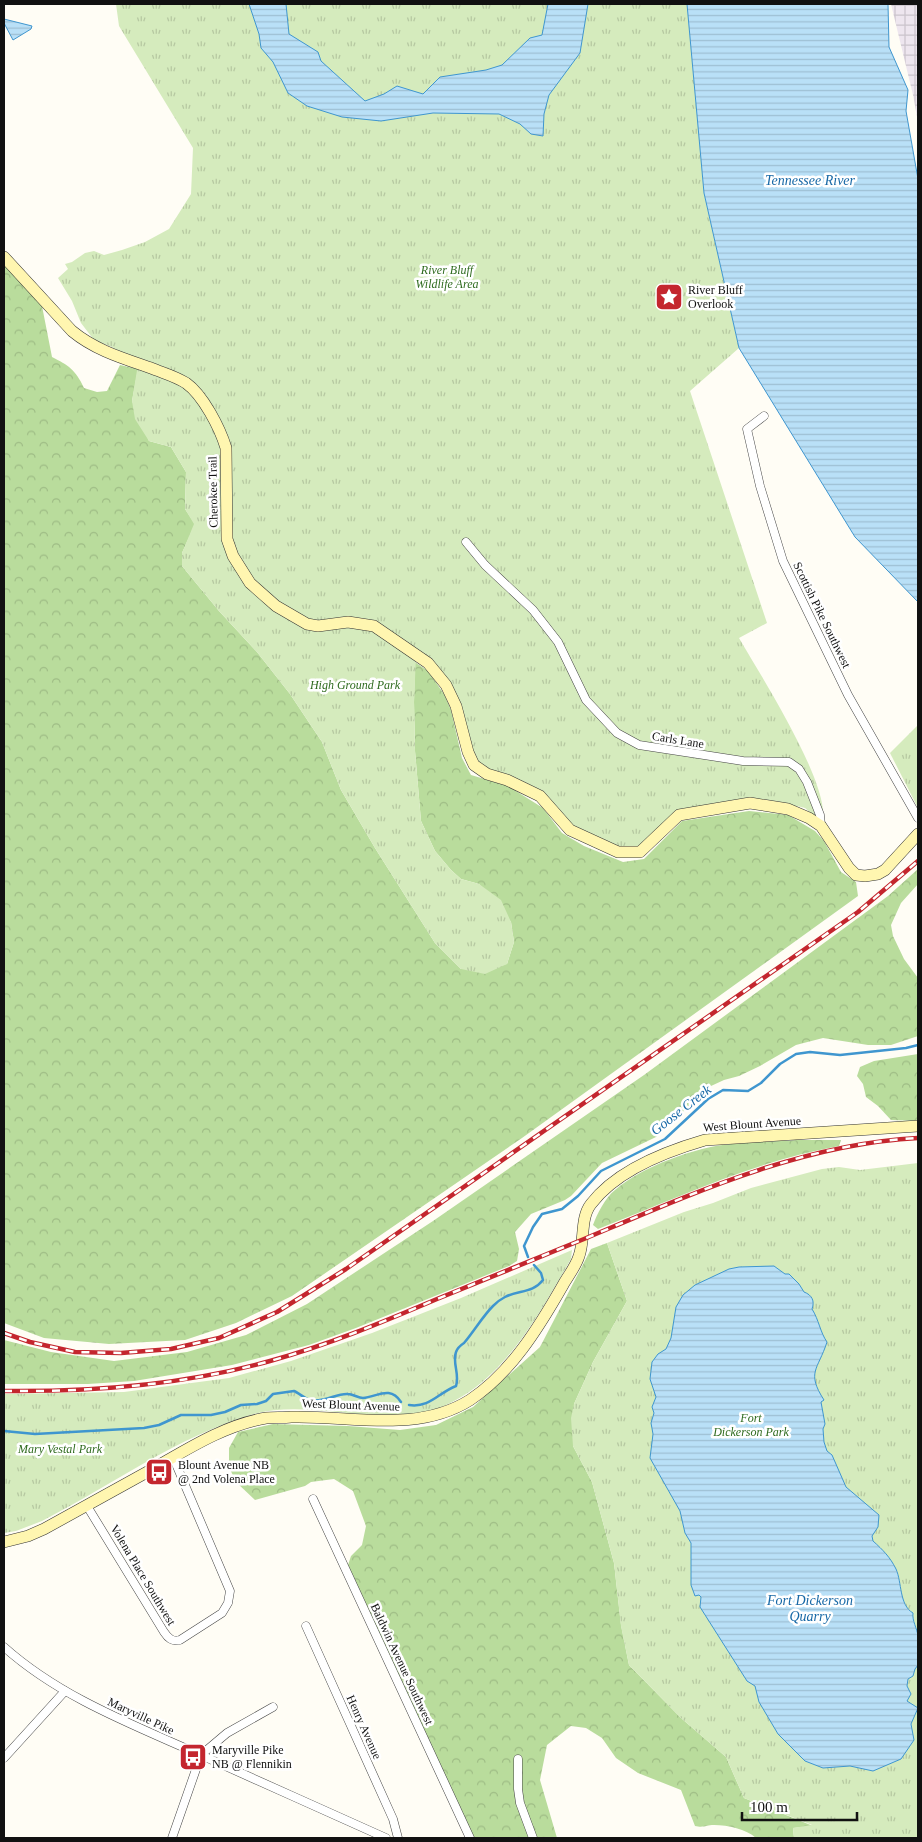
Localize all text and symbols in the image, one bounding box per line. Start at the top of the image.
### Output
water label: Tennessee River [765,173,856,188]
park label: River Bluff Wildlife Area [416,263,479,291]
place icon: River Bluff Overlook [654,282,684,312]
place label: River Bluff Overlook [688,283,743,311]
street label: Cherokee Trail [205,455,221,528]
street label: Scottish Pike Southwest [790,560,854,671]
park label: High Ground Park [309,678,401,692]
street label: Carls Lane [651,729,705,751]
water label: Goose Creek [648,1081,715,1138]
street label: West Blount Avenue [703,1114,801,1134]
street label: West Blount Avenue [302,1396,400,1414]
park label: Fort Dickerson Park [712,1411,789,1439]
park label: Mary Vestal Park [17,1442,103,1456]
bus stop icon: Blount Avenue NB @ 2nd Volena Place [144,1457,174,1487]
place label: Blount Avenue NB @ 2nd Volena Place [178,1458,275,1486]
street label: Volena Place Southwest [107,1522,179,1628]
water label: Fort Dickerson Quarry [766,1593,853,1624]
street label: Baldwin Avenue Southwest [368,1601,437,1728]
street label: Henry Avenue [344,1693,384,1761]
street label: Maryville Pike [106,1695,176,1737]
bus stop icon: Maryville Pike NB @ Flennikin [178,1742,208,1772]
place label: Maryville Pike NB @ Flennikin [212,1743,292,1771]
scale bar [742,1790,857,1822]
text: 100 m [750,1799,788,1815]

